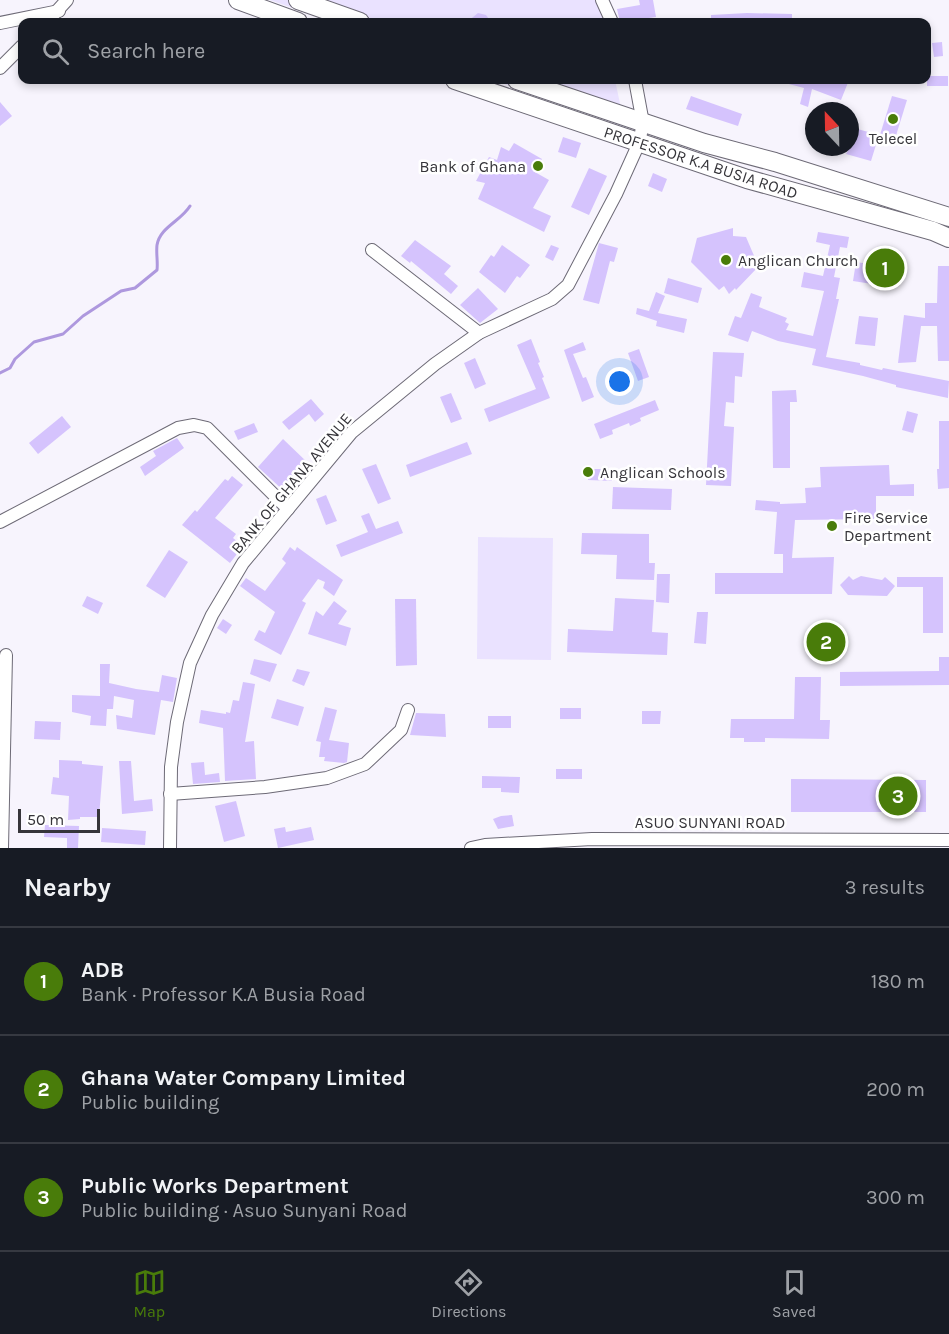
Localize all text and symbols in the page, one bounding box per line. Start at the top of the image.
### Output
search box [18,18,931,84]
icon: search [39,35,72,68]
text: Search here [87,38,205,64]
north arrow [805,102,859,156]
marker: Telecel [886,112,900,126]
street label: PROFESSOR K.A BUSIA ROAD [602,122,800,203]
place label: Telecel [869,129,917,148]
place label: Bank of Ghana [420,157,526,176]
marker: Bank of Ghana [531,159,545,173]
pin: 1 [866,246,904,290]
place label: Anglican Church [738,251,859,270]
marker: Anglican Church [719,253,733,267]
your location [605,367,634,396]
street label: BANK OF GHANA AVENUE [227,409,356,557]
place label: Anglican Schools [600,463,726,482]
marker: Anglican Schools [581,465,595,479]
place label: Fire Service Department [844,508,932,545]
marker: Fire Service Department [825,519,839,533]
pin: 2 [806,620,846,664]
pin: 3 [878,774,918,818]
scale bar [18,806,100,834]
text: 50 m [27,810,64,829]
street label: ASUO SUNYANI ROAD [635,813,785,832]
text: Nearby [24,872,111,903]
text: 3 results [845,876,925,899]
text: ADB [81,957,124,983]
text: 1 [40,970,47,993]
text: 180 m [871,970,925,993]
text: Bank · Professor K.A Busia Road [81,983,366,1006]
text: Ghana Water Company Limited [81,1065,406,1091]
text: 2 [37,1078,50,1101]
text: 200 m [866,1078,925,1101]
text: Public building [81,1091,219,1114]
text: Public Works Department [81,1173,349,1199]
text: 3 [37,1186,50,1209]
text: 300 m [866,1186,925,1209]
text: Public building · Asuo Sunyani Road [81,1199,408,1222]
tab: Map [133,1266,166,1321]
tab: Directions [431,1266,506,1321]
tab: Saved [772,1266,816,1321]

